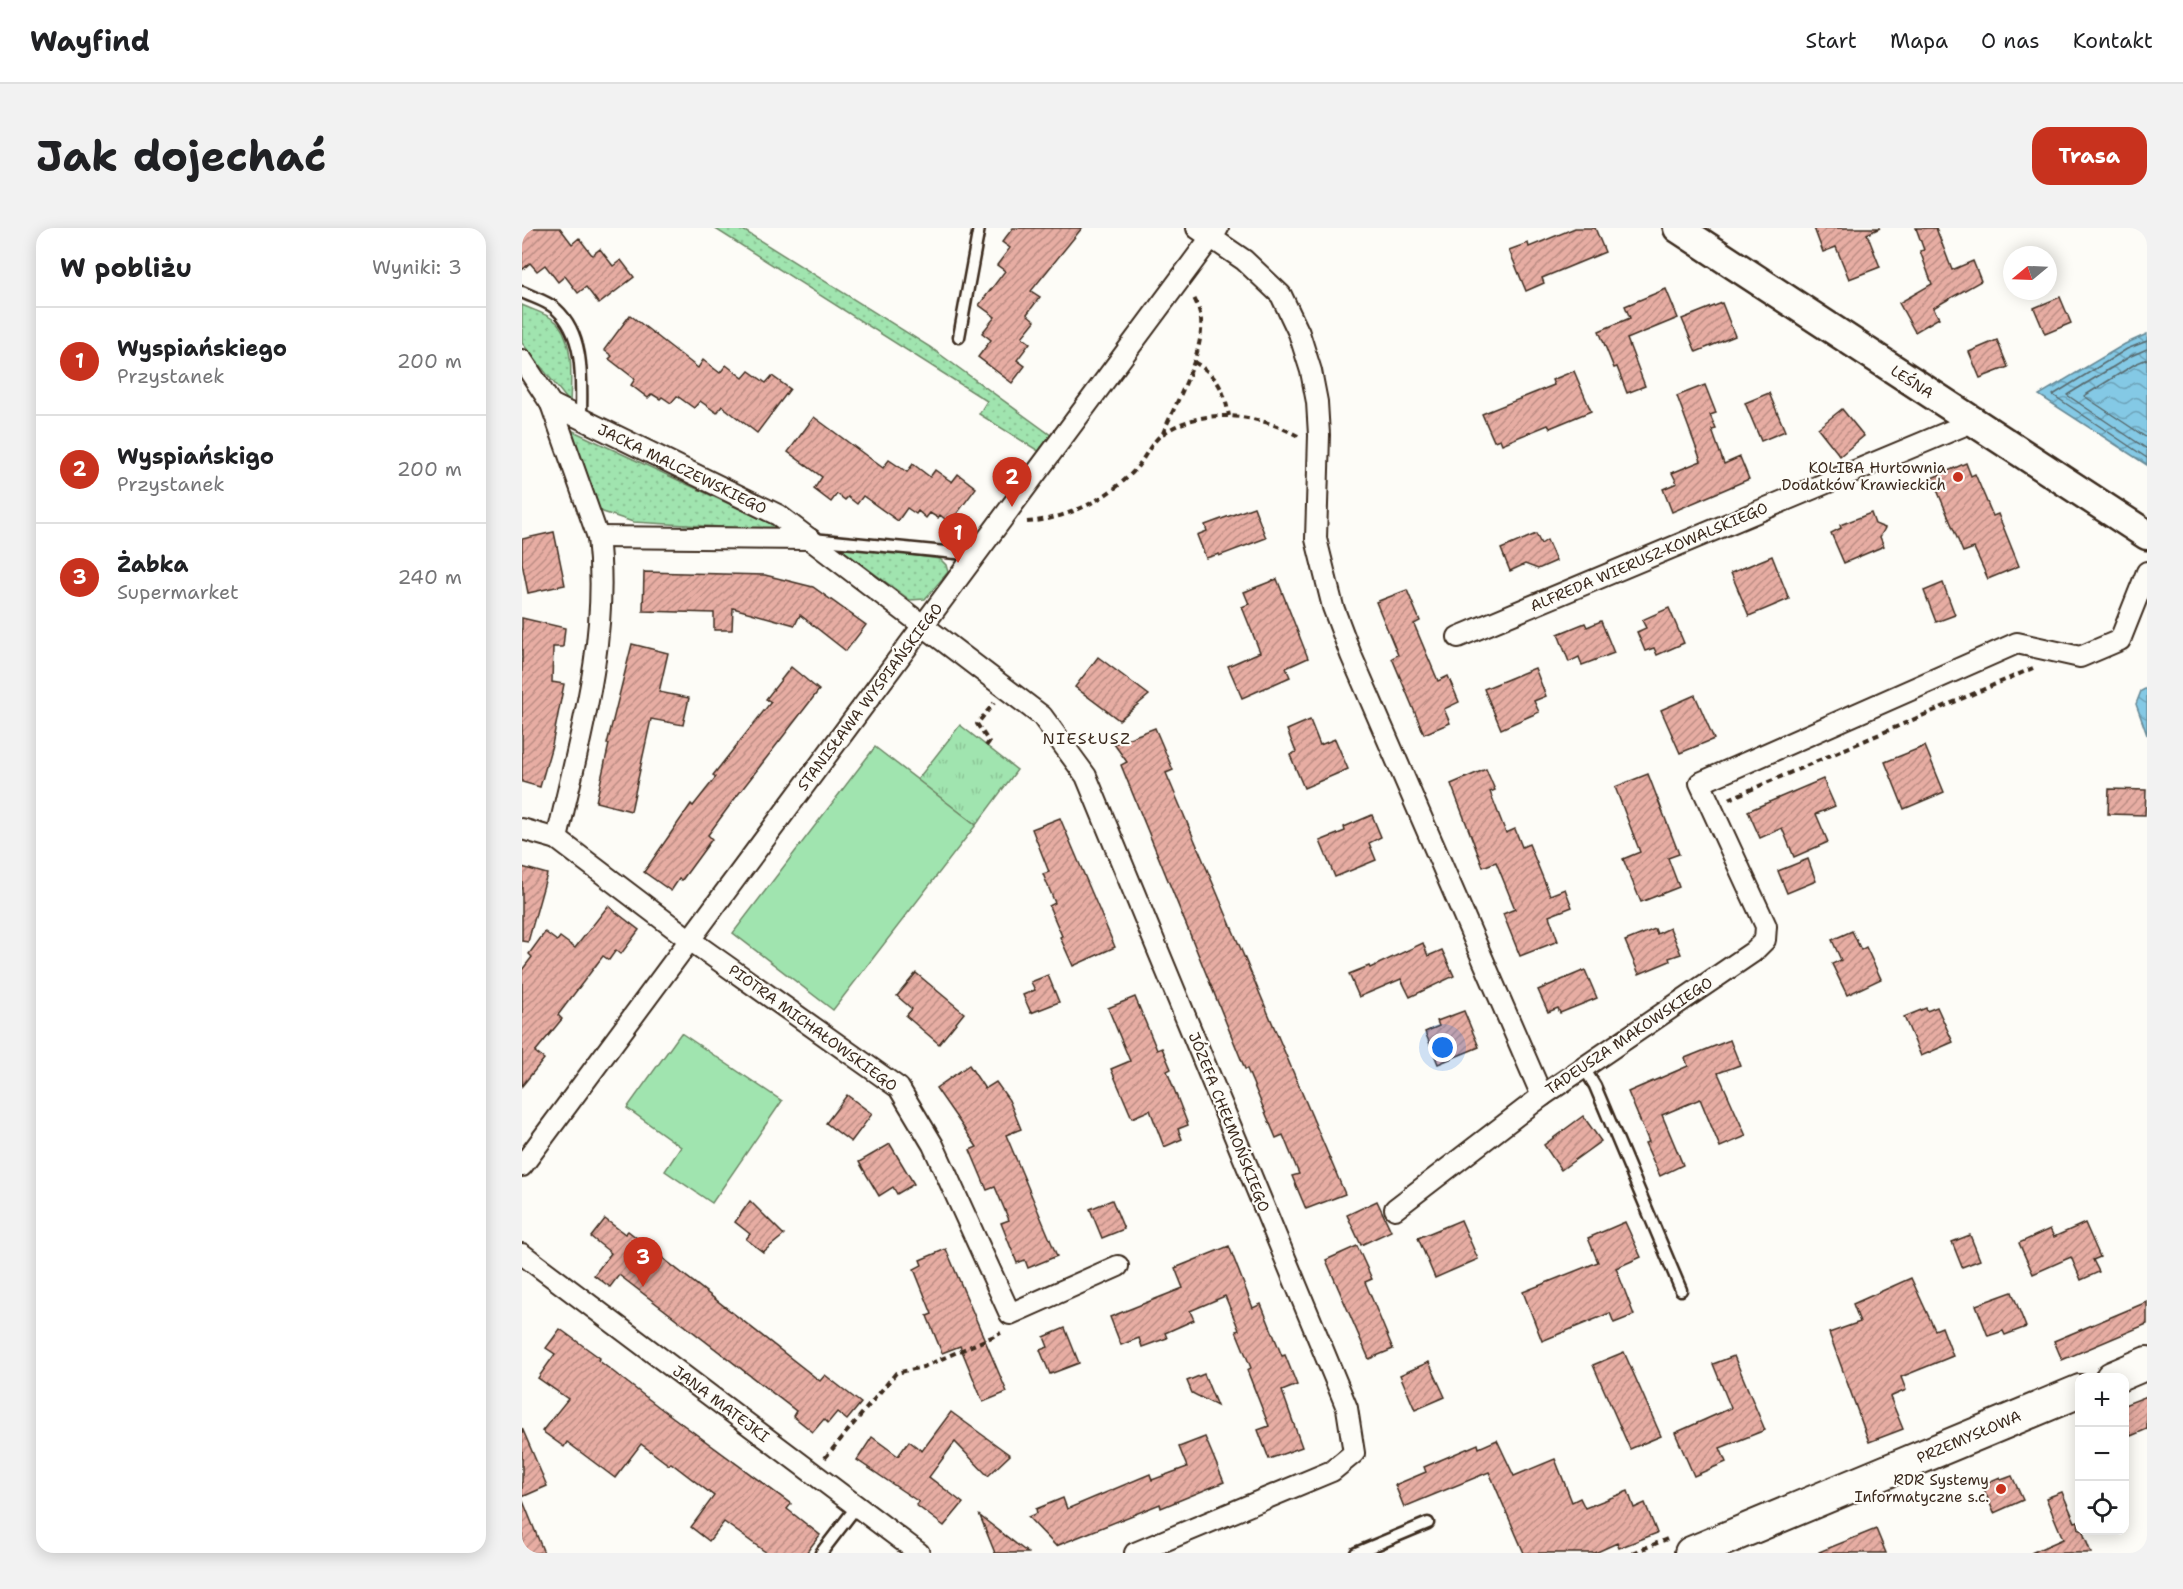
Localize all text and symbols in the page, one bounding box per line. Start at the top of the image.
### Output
text: Wayfind [30,22,150,60]
text: Start [1806,27,1857,55]
text: Mapa [1890,27,1948,55]
text: O nas [1981,27,2040,55]
text: Kontakt [2073,27,2153,55]
button: Trasa [2032,127,2147,185]
text: Jak dojechać [36,128,326,184]
north arrow [2003,246,2057,300]
text: W pobliżu [60,250,192,285]
text: Wyniki: 3 [372,254,462,280]
text: Wyspiańskiego [117,334,287,363]
text: 1 [75,348,84,374]
text: 200 m [397,348,462,374]
street label: LEŚNA [1887,360,1938,403]
text: Przystanek [117,363,225,389]
street label: JACKA MALCZEWSKIEGO [594,419,770,519]
text: Wyspiańskigo [117,442,274,471]
text: 2 [73,456,87,482]
text: 200 m [397,456,462,482]
pin: 2 [992,458,1032,507]
place label: KOLIBA Hurtownia Dodatków Krawieckich [1782,458,1947,495]
marker: KOLIBA Hurtownia Dodatków Krawieckich [1951,470,1965,484]
text: Przystanek [117,471,225,497]
street label: ALFREDA WIERUSZ-KOWALSKIEGO [1527,498,1771,616]
pin: 1 [938,514,978,563]
text: Żabka [117,550,189,579]
text: 3 [73,564,87,590]
text: 240 m [397,564,462,590]
text: Supermarket [117,579,239,605]
street label: STANISŁAWA WYSPIAŃSKIEGO [792,599,947,795]
district label: NIESŁUSZ [1043,728,1132,749]
street label: PIOTRA MICHAŁOWSKIEGO [725,960,901,1096]
street label: TADEUSZA MAKOWSKIEGO [1542,973,1716,1099]
street label: JÓZEFA CHEŁMOŃSKIEGO [1184,1029,1275,1215]
your location [1428,1033,1457,1062]
pin: 3 [624,1238,662,1287]
street label: JANA MATEJKI [669,1361,773,1447]
map controls [2075,1373,2129,1535]
button: + [2075,1373,2129,1427]
street label: PRZEMYSŁOWA [1914,1406,2024,1468]
button: − [2075,1427,2129,1481]
place label: RDR Systemy Informatyczne s.c. [1855,1470,1989,1507]
button: locate [2075,1481,2129,1535]
marker: RDR Systemy Informatyczne s.c. [1994,1482,2008,1496]

